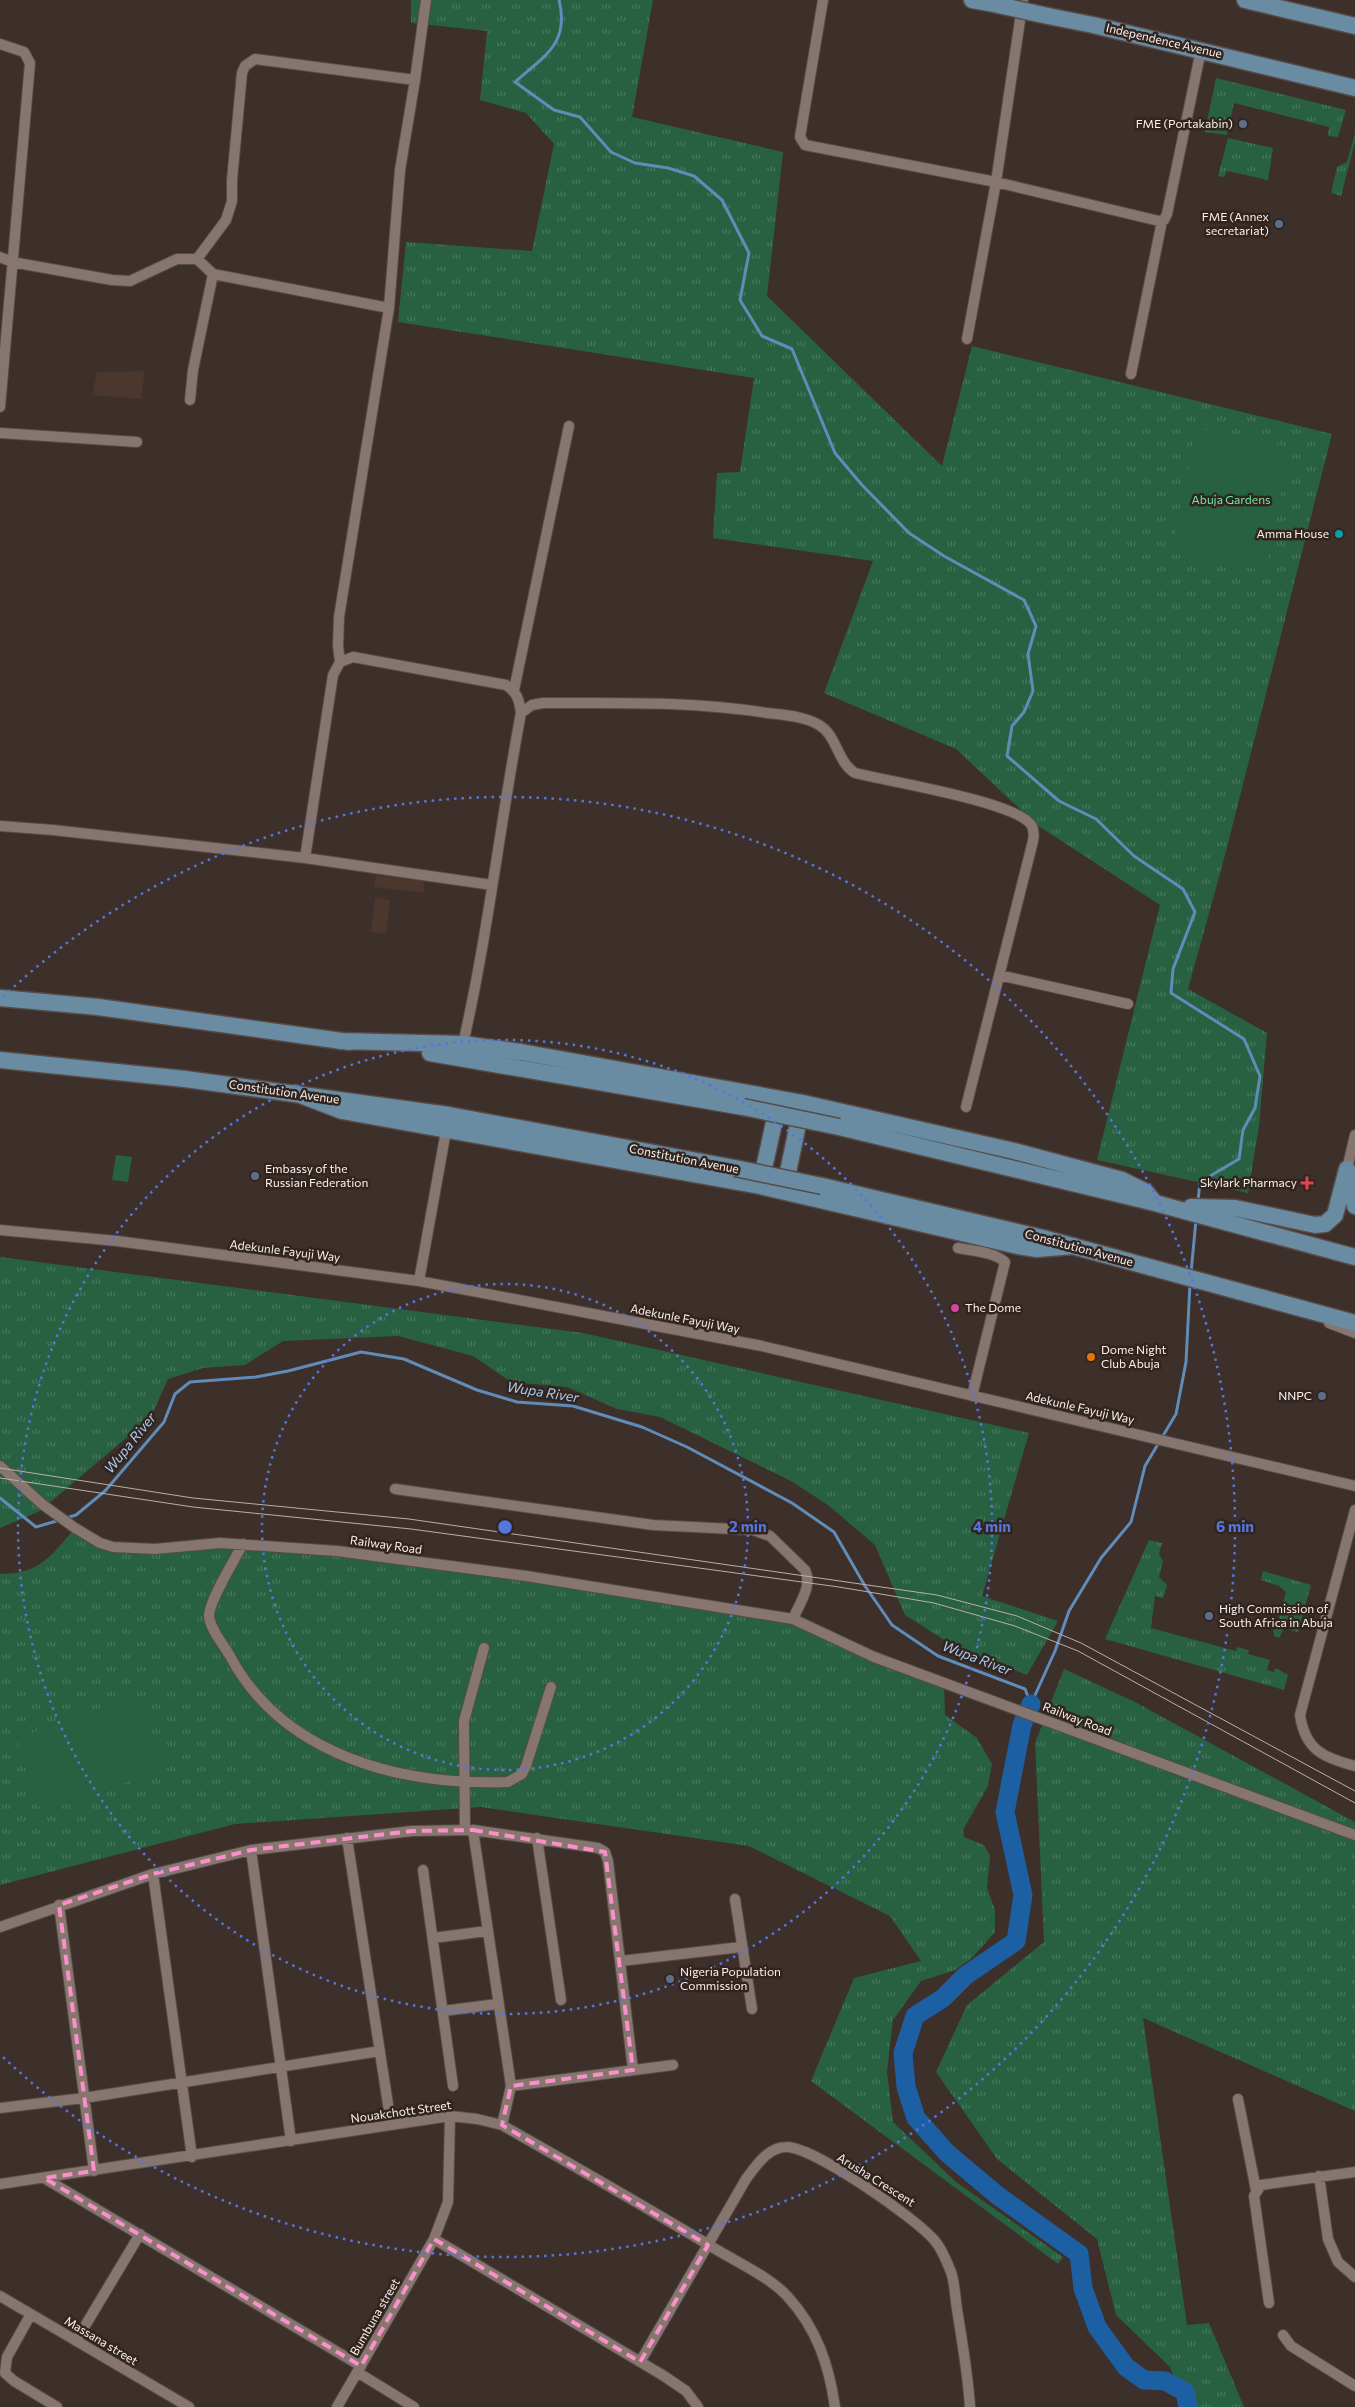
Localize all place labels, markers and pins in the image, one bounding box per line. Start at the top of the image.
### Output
place label: FME (Portakabin) [1136,116,1233,130]
marker: FME (Portakabin) [1237,118,1249,130]
place label: FME (Annex secretariat) [1202,209,1270,237]
marker: FME (Annex secretariat) [1273,218,1285,230]
place label: Amma House [1257,526,1329,540]
marker: Amma House [1333,528,1345,540]
place label: Embassy of the Russian Federation [265,1161,368,1189]
marker: Embassy of the Russian Federation [249,1170,261,1182]
place label: Skylark Pharmacy [1200,1175,1297,1189]
marker: Skylark Pharmacy [1301,1177,1313,1189]
place label: The Dome [965,1300,1021,1314]
marker: The Dome [949,1302,961,1314]
place label: Dome Night Club Abuja [1101,1342,1167,1370]
marker: Dome Night Club Abuja [1085,1351,1097,1363]
place label: NNPC [1278,1388,1312,1402]
marker: NNPC [1316,1390,1328,1402]
centre of rings [496,1518,514,1536]
place label: High Commission of South Africa in Abuja [1219,1601,1333,1629]
marker: High Commission of South Africa in Abuja [1203,1610,1215,1622]
place label: Nigeria Population Commission [680,1964,781,1992]
marker: Nigeria Population Commission [664,1973,676,1985]

